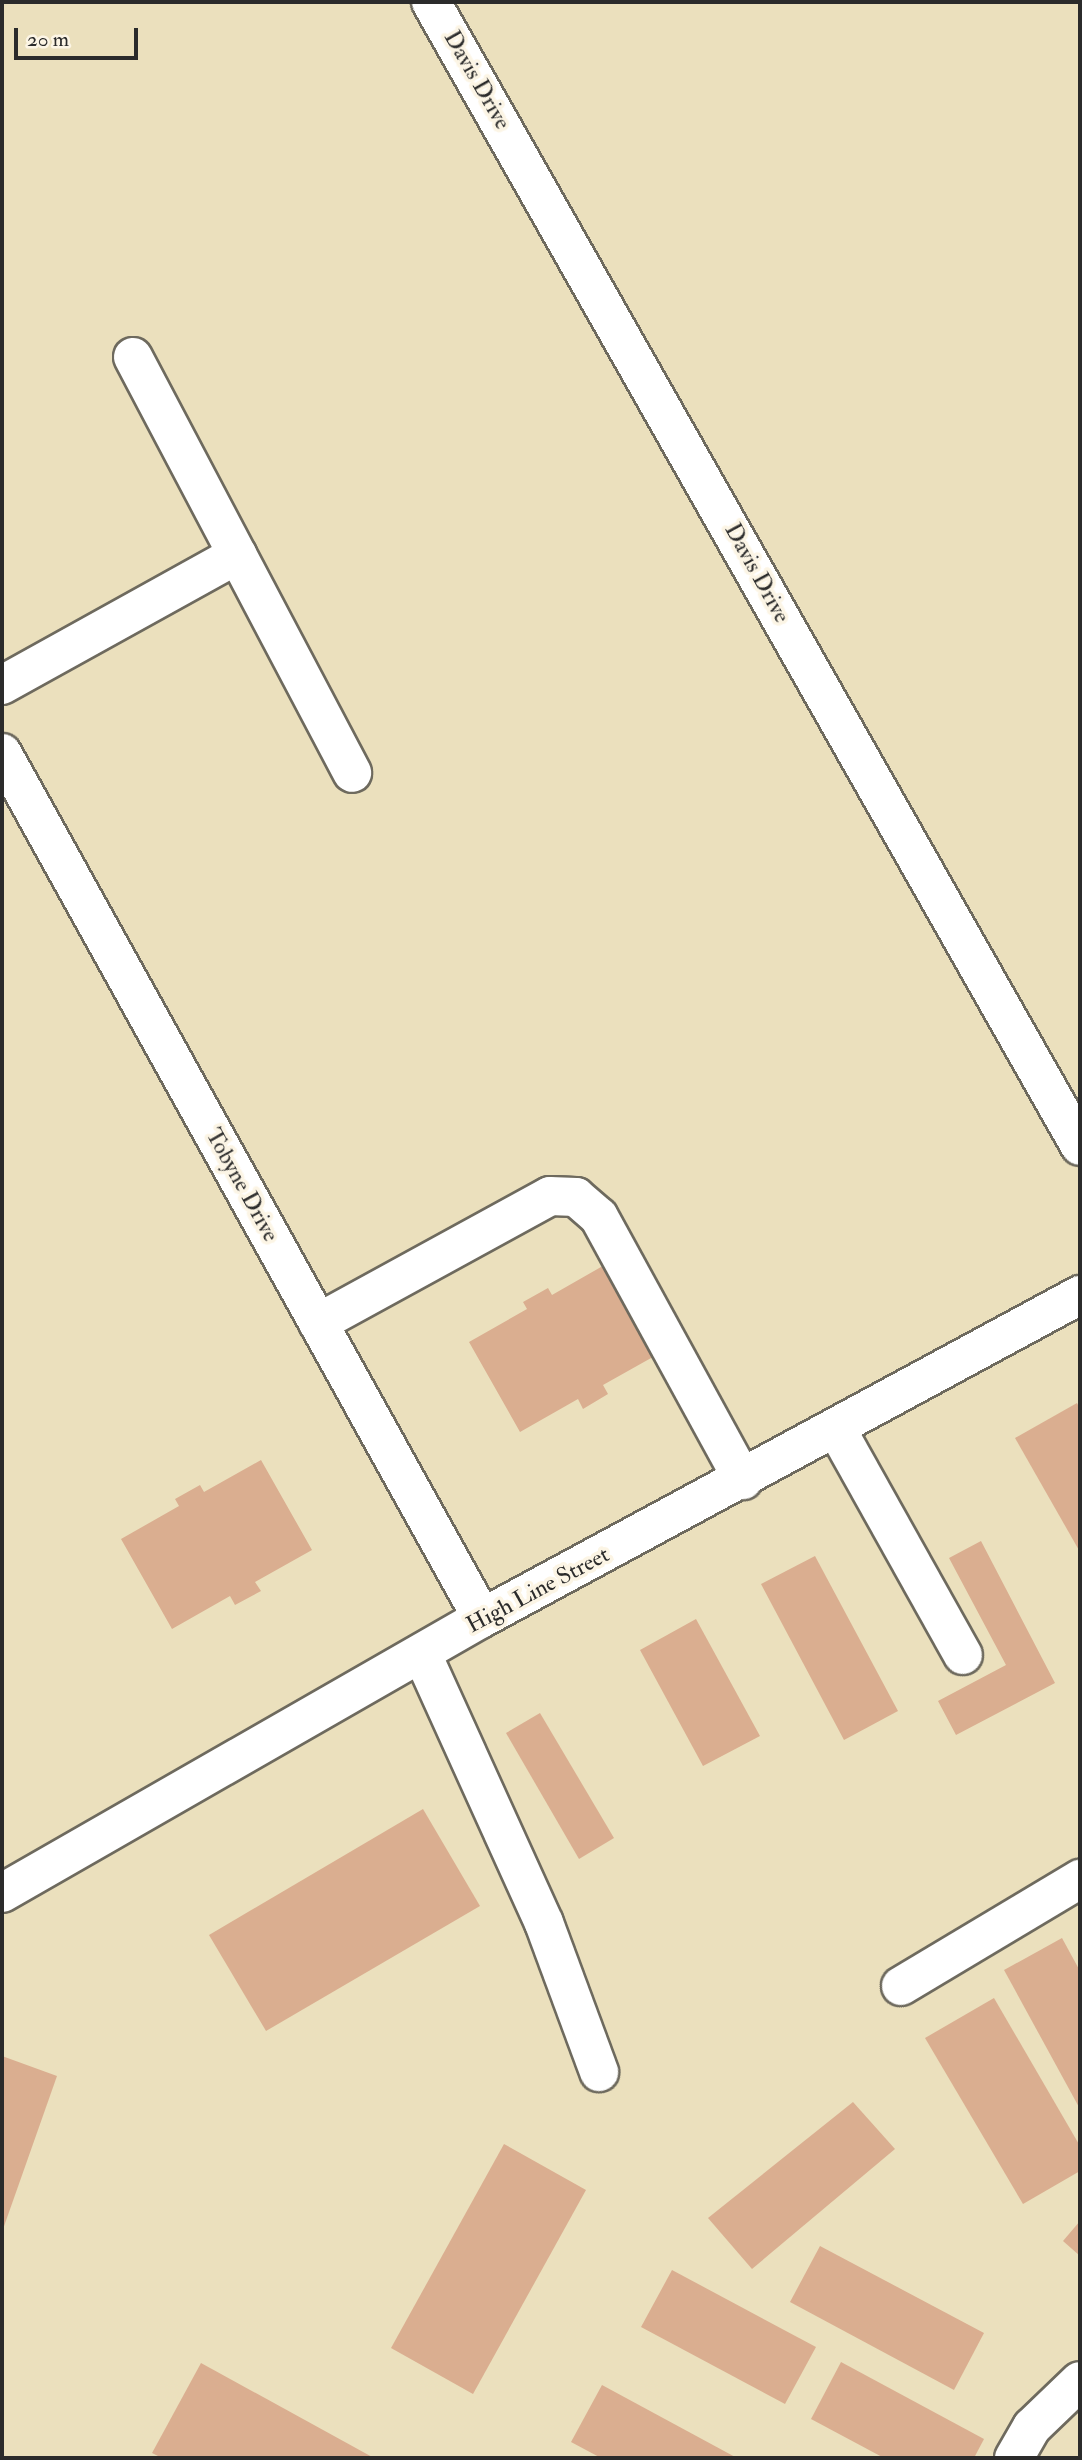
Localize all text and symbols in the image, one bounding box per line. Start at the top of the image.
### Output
scale bar [18,14,142,58]
text: 20 m [27,26,69,53]
street label: Davis Drive [438,26,516,134]
street label: Davis Drive [718,519,796,627]
street label: Tobyne Drive [200,1123,284,1247]
street label: High Line Street [462,1541,614,1639]

